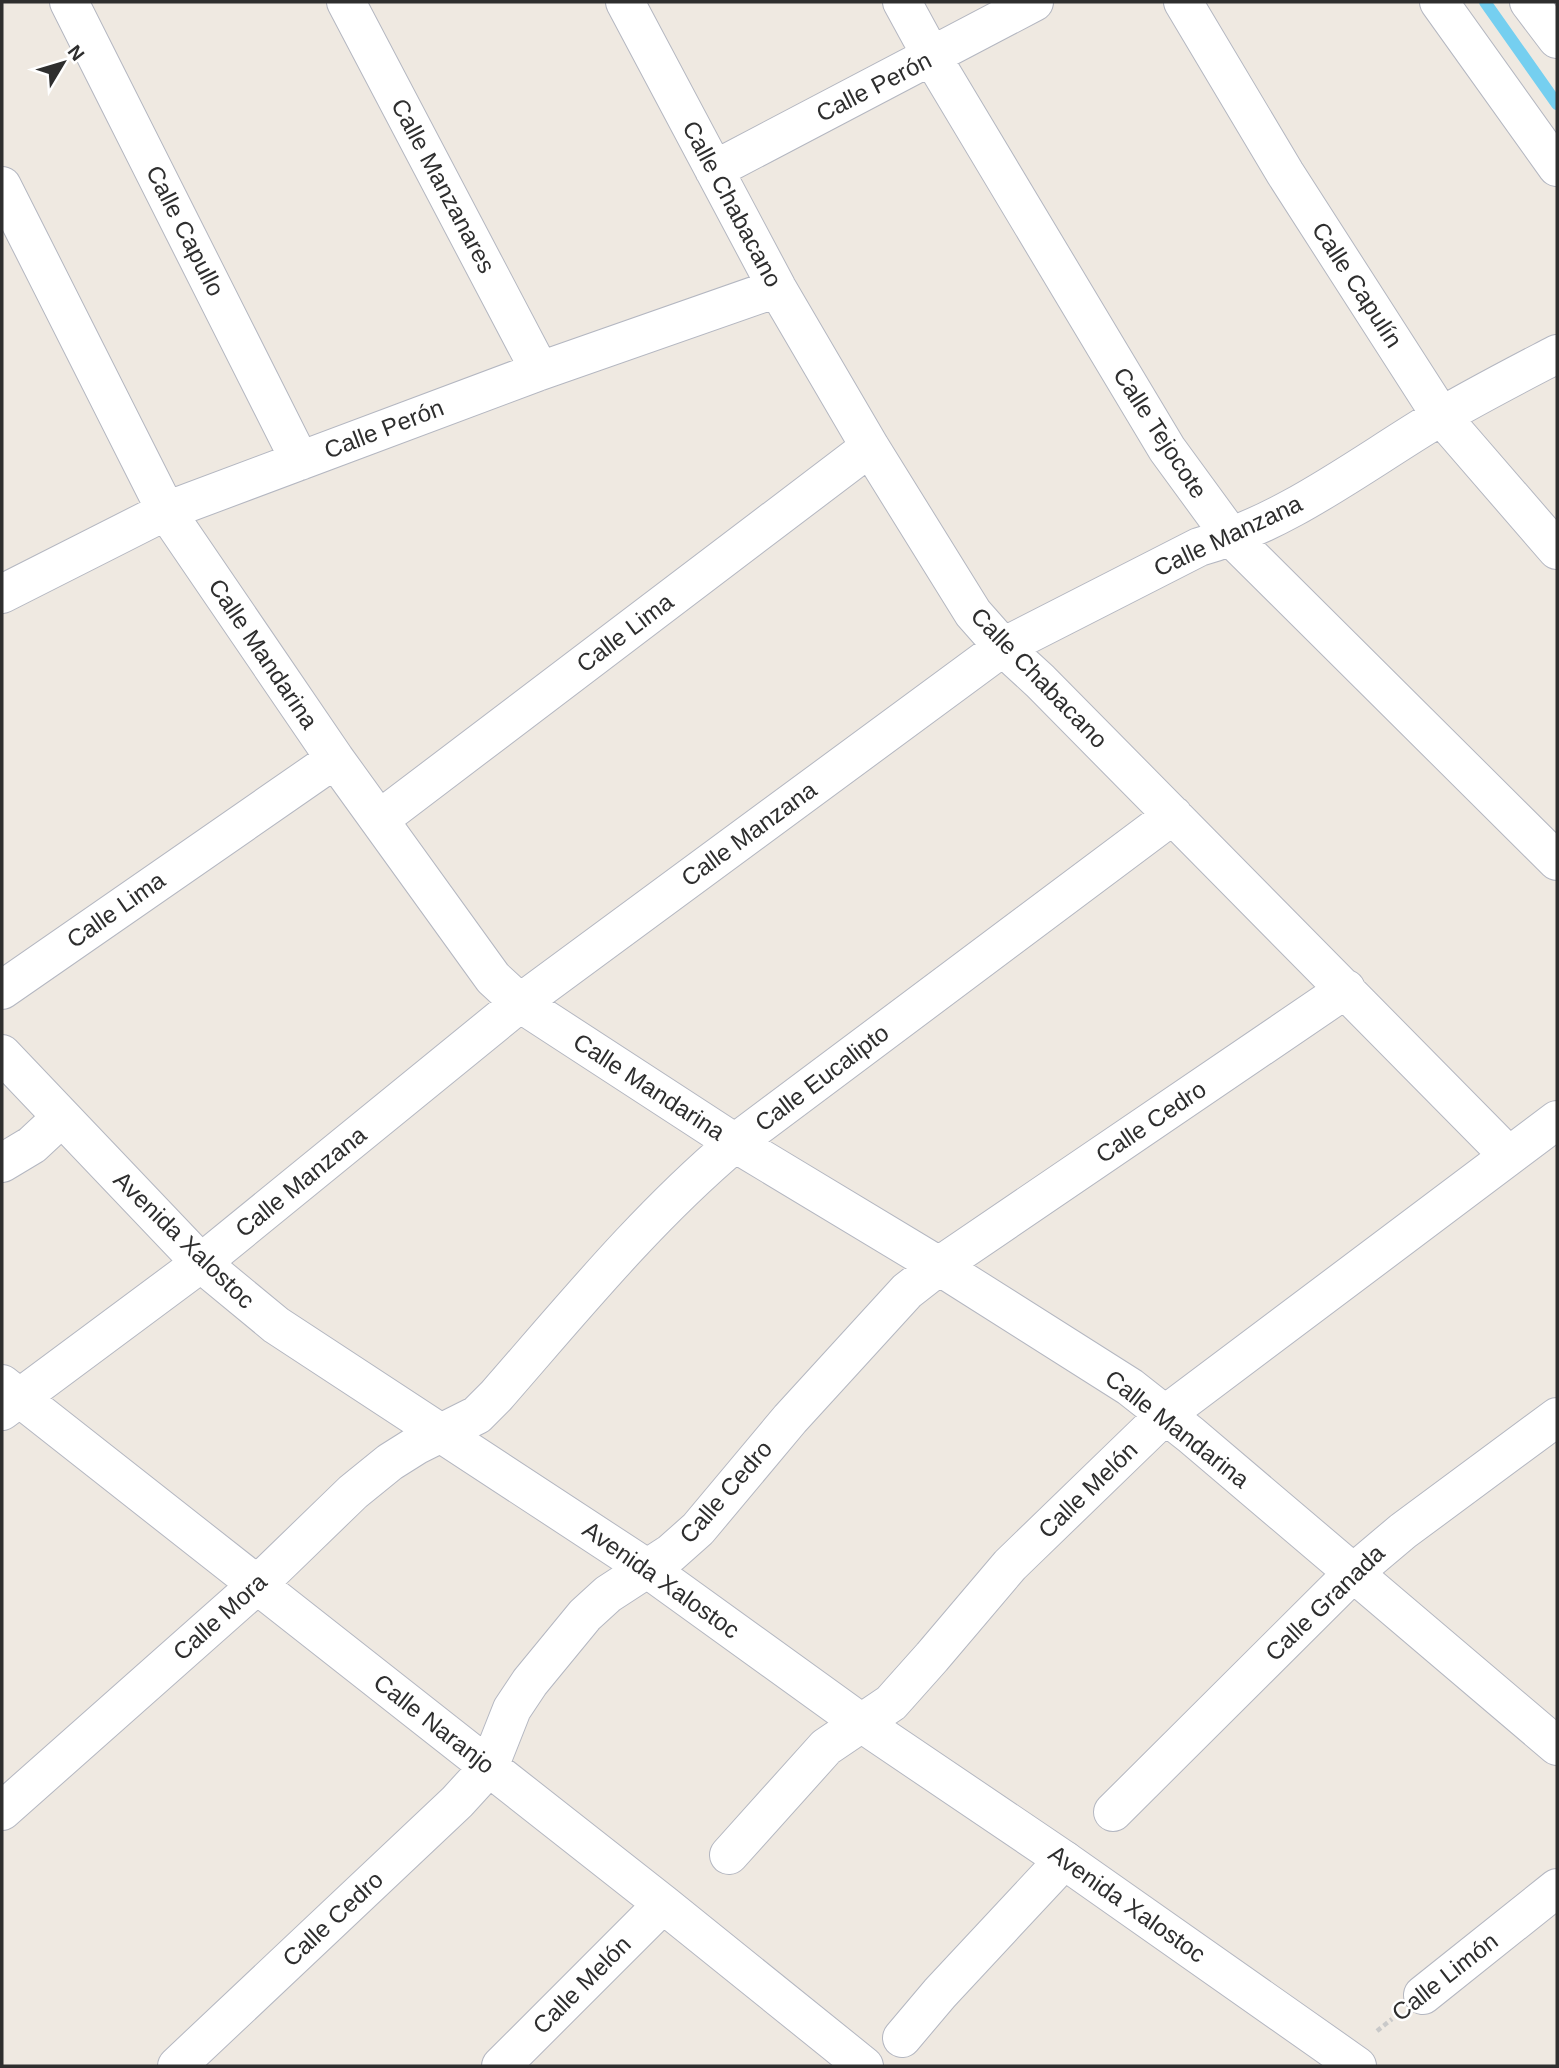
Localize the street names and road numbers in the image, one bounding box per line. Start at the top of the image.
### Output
street label: Calle Perón [812,46,936,127]
street label: Calle Manzanares [386,94,501,278]
street label: Calle Chabacano [677,116,788,291]
street label: Calle Capullo [141,161,230,300]
street label: Calle Capulín [1307,217,1408,353]
street label: Calle Tejocote [1108,362,1213,503]
street label: Calle Perón [320,393,447,464]
street label: Calle Manzana [1150,489,1307,582]
street label: Calle Mandarina [203,574,324,734]
street label: Calle Lima [571,587,679,678]
street label: Calle Chabacano [966,602,1113,753]
street label: Calle Manzana [676,775,822,892]
street label: Calle Lima [62,866,170,953]
street label: Calle Eucalipto [750,1019,894,1137]
street label: Calle Mandarina [569,1028,730,1146]
street label: Calle Cedro [1091,1075,1211,1168]
street label: Calle Manzana [230,1120,372,1242]
street label: Avenida Xalostoc [108,1166,260,1314]
street label: Calle Mandarina [1100,1364,1255,1493]
street label: Calle Cedro [674,1435,777,1548]
street label: Calle Melón [1033,1436,1143,1543]
street label: Avenida Xalostoc [578,1515,745,1644]
street label: Calle Granada [1260,1539,1390,1666]
street label: Calle Mora [168,1567,272,1665]
street label: Calle Naranjo [369,1668,500,1779]
street label: Avenida Xalostoc [1044,1839,1211,1968]
street label: Calle Cedro [277,1866,388,1972]
street label: Calle Limón [1386,1927,1503,2026]
street label: Calle Melón [527,1930,636,2039]

